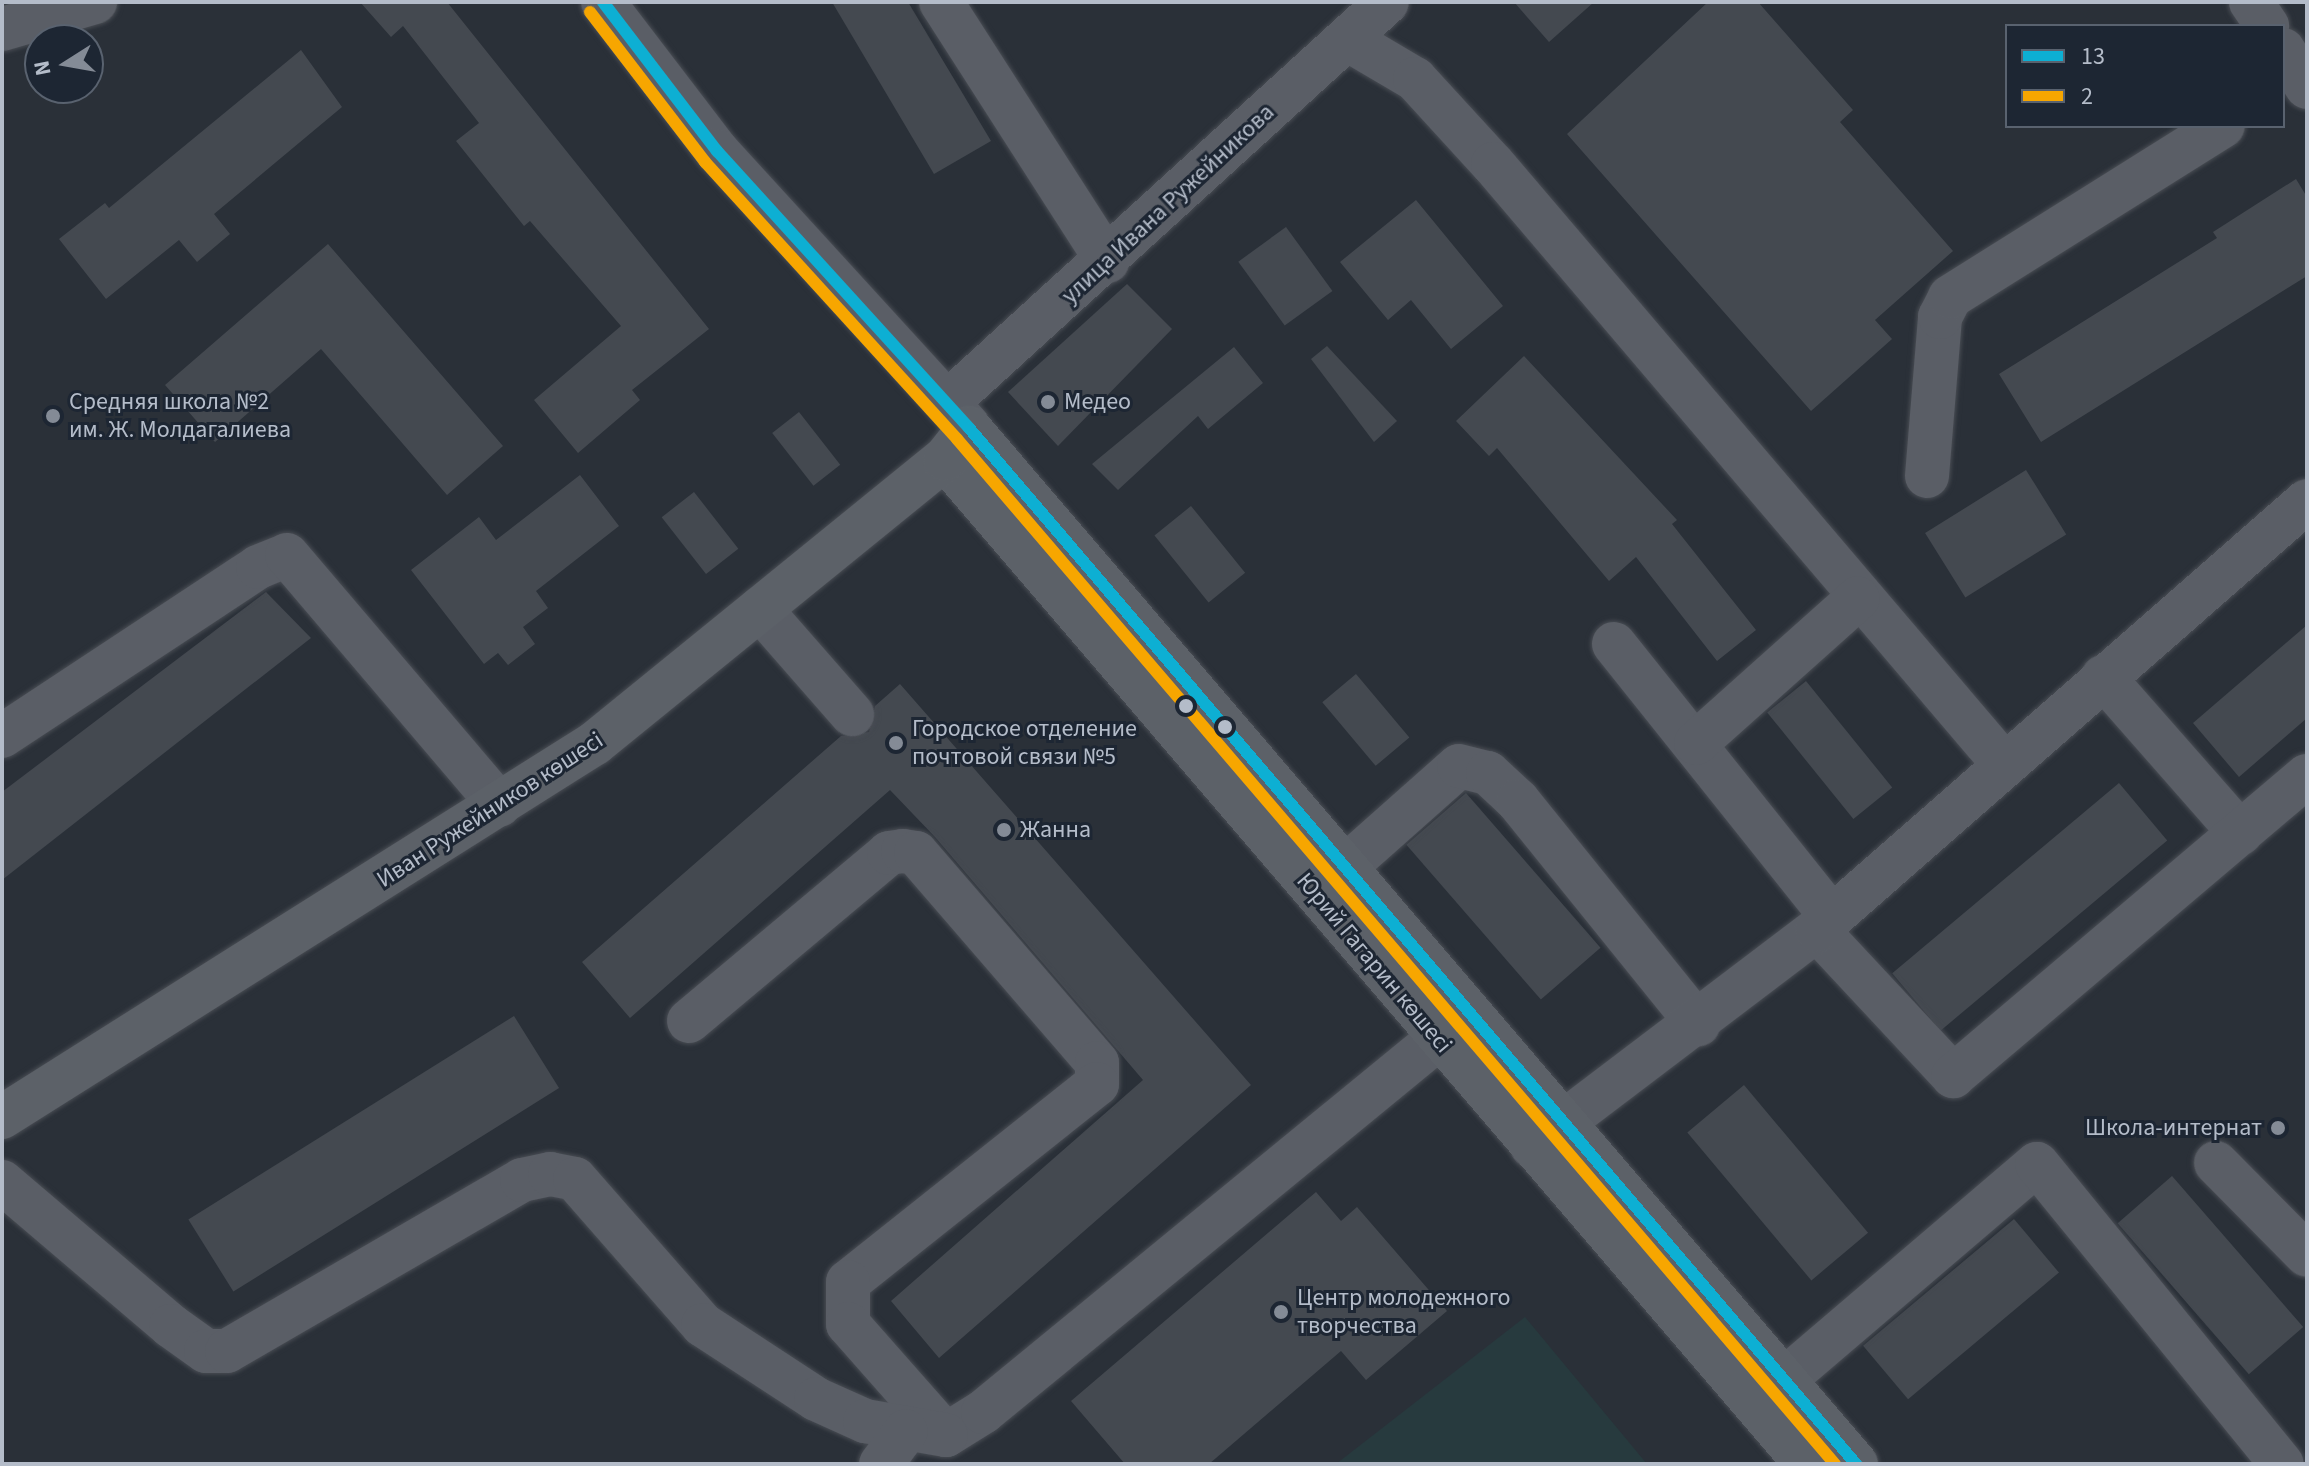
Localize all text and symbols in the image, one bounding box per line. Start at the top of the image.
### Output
north arrow [24,24,104,104]
legend [2005,24,2285,128]
text: 13 [2081,39,2105,74]
text: N [25,58,60,78]
text: 2 [2081,79,2093,114]
street label: улица Ивана Ружейникова [1056,98,1280,310]
place label: Средняя школа №2 им. Ж. Молдагалиева [69,388,291,444]
place label: Медео [1064,388,1131,416]
marker: Медео [1039,393,1057,411]
marker: Средняя школа №2 им. Ж. Молдагалиева [44,407,62,425]
unlabelled marker [1178,698,1194,714]
place label: Городское отделение почтовой связи №5 [912,715,1137,771]
unlabelled marker [1217,719,1233,735]
street label: Иван Ружейников көшесі [371,726,609,894]
marker: Городское отделение почтовой связи №5 [887,734,905,752]
place label: Жанна [1020,816,1091,844]
marker: Жанна [995,821,1013,839]
street label: Юрий Гагарин көшесі [1290,867,1458,1059]
place label: Школа-интернат [2085,1114,2262,1142]
marker: Школа-интернат [2269,1119,2287,1137]
place label: Центр молодежного творчества [1297,1284,1511,1340]
marker: Центр молодежного творчества [1272,1303,1290,1321]

